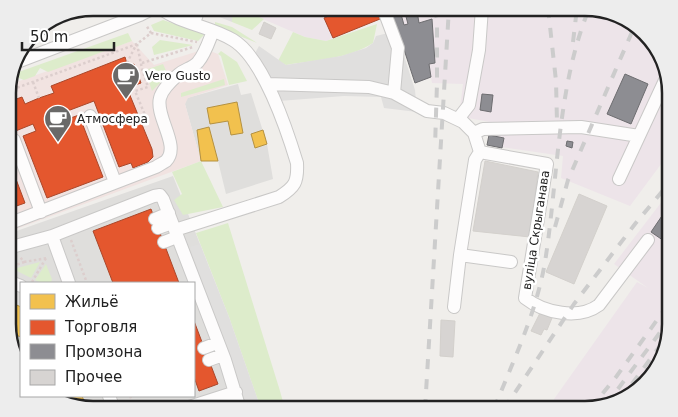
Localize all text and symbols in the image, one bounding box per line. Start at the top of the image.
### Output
scale bar [22,20,115,52]
text: 50 m [30,28,68,46]
cafe icon: Vero Gusto [111,61,141,100]
place label: Vero Gusto [145,69,211,83]
cafe icon: Атмосфера [43,104,73,143]
place label: Атмосфера [77,112,148,126]
street label: вуліца Скрыганава [520,169,552,291]
legend [20,282,195,397]
text: Жильё [65,293,119,311]
text: Торговля [64,318,137,336]
text: Промзона [65,343,142,361]
text: Прочее [65,368,122,386]

